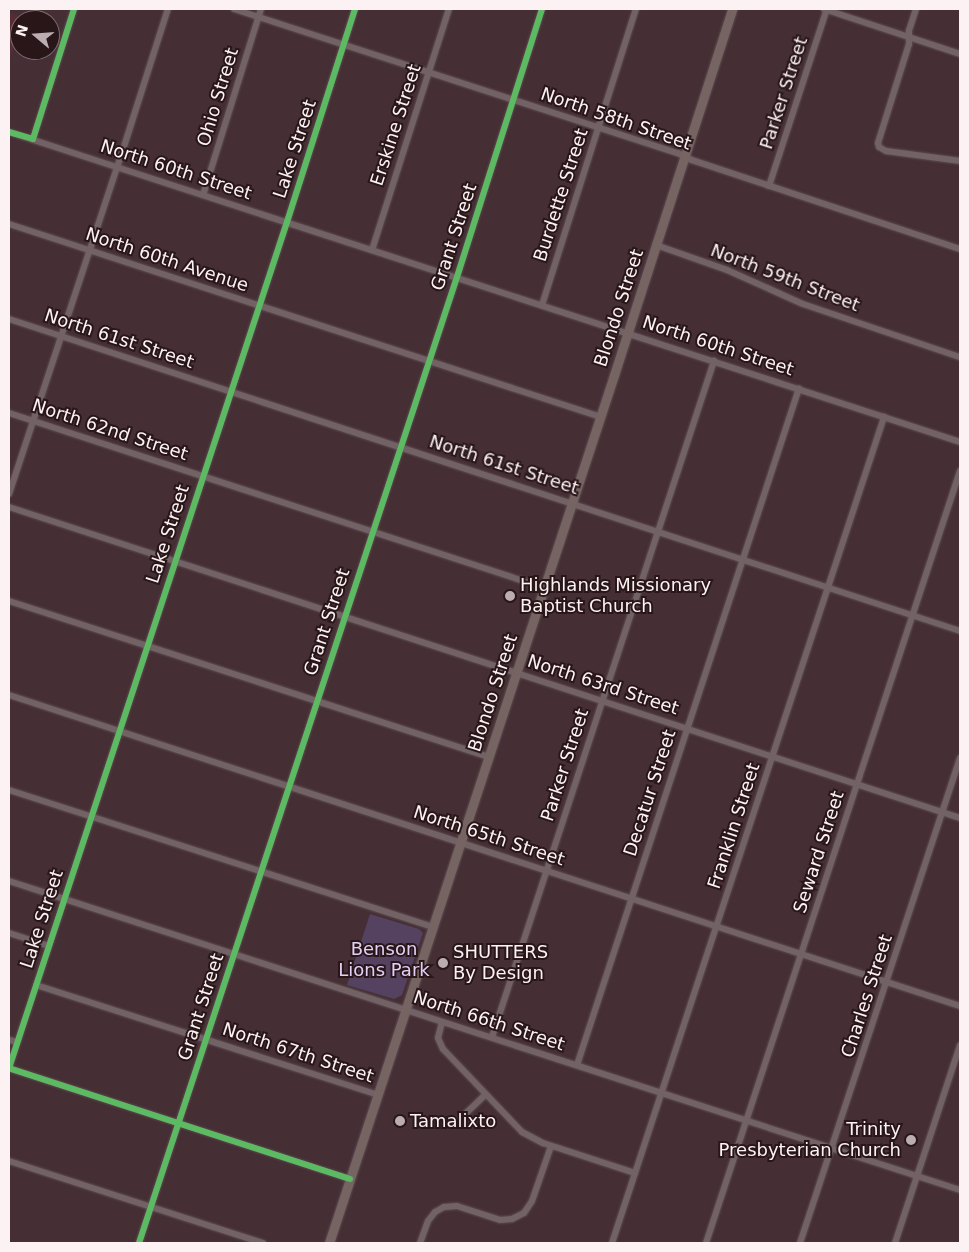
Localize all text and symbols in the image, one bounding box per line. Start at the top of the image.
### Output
north arrow [10,10,60,60]
text: N [12,23,31,39]
street label: Parker Street [756,34,812,152]
street label: Ohio Street [193,45,243,149]
street label: Erskine Street [366,62,426,188]
street label: North 58th Street [538,83,694,155]
street label: Lake Street [269,97,321,201]
street label: Burdette Street [529,126,593,264]
street label: North 60th Street [98,135,254,205]
street label: Grant Street [427,181,481,293]
street label: North 60th Avenue [83,223,251,297]
street label: North 59th Street [707,240,863,316]
street label: Blondo Street [590,246,648,370]
street label: North 61st Street [42,305,196,373]
street label: North 60th Street [640,311,796,381]
street label: North 62nd Street [30,395,190,465]
street label: North 61st Street [427,431,581,499]
street label: Lake Street [142,482,194,586]
street label: Grant Street [300,566,354,678]
place label: Highlands Missionary Baptist Church [520,575,711,618]
marker: Highlands Missionary Baptist Church [504,590,516,602]
street label: Blondo Street [464,631,522,755]
street label: North 63rd Street [525,650,681,720]
street label: Parker Street [537,706,593,824]
street label: Decatur Street [619,727,681,859]
street label: Franklin Street [703,760,765,892]
street label: Seward Street [789,788,849,916]
street label: North 65th Street [411,801,567,871]
street label: Lake Street [16,867,68,971]
street label: Charles Street [837,932,897,1060]
park label: Benson Lions Park [338,939,430,982]
place label: SHUTTERS By Design [453,942,548,984]
street label: Grant Street [174,951,228,1063]
marker: SHUTTERS By Design [437,957,449,969]
street label: North 66th Street [411,986,567,1056]
street label: North 67th Street [220,1018,376,1088]
place label: Tamalixto [410,1110,496,1132]
marker: Tamalixto [394,1115,406,1127]
place label: Trinity Presbyterian Church [719,1119,901,1162]
marker: Trinity Presbyterian Church [905,1134,917,1146]

